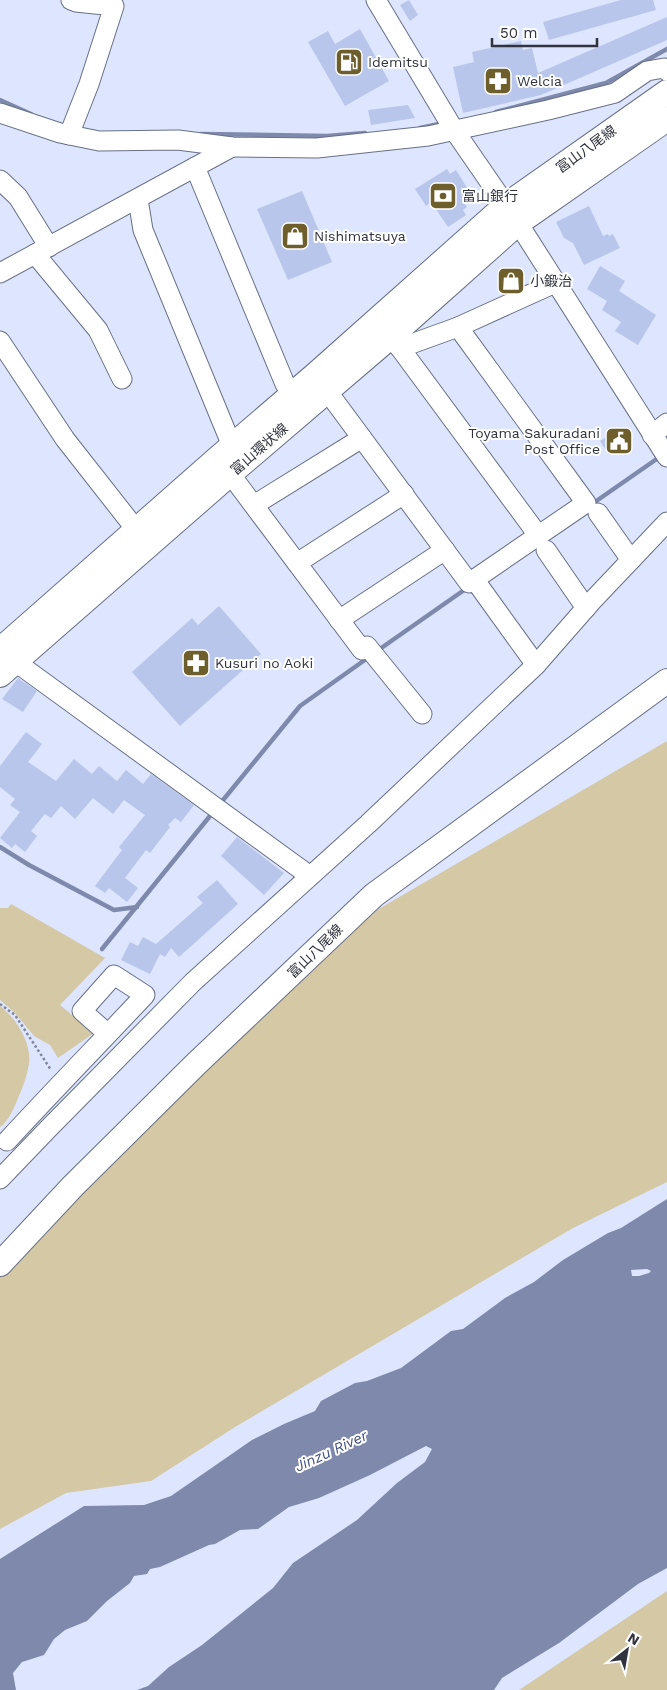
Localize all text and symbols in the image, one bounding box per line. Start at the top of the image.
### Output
scale bar [492,15,597,47]
text: 50 m [500,24,537,42]
fuel station icon: Idemitsu [334,47,364,77]
place label: Idemitsu [368,54,428,70]
pharmacy icon: Welcia [483,66,513,96]
place label: Welcia [517,73,562,89]
street label: 富山八尾線 [553,122,619,176]
bank icon: 富山銀行 [428,181,458,211]
place label: 富山銀行 [462,188,518,204]
shop icon: Nishimatsuya [280,221,310,251]
place label: Nishimatsuya [314,228,406,244]
shop icon: 小鍛治 [496,266,526,296]
place label: 小鍛治 [530,273,572,289]
street label: 富山環状線 [227,420,291,478]
place label: Toyama Sakuradani Post Office [468,425,600,457]
public building icon: Toyama Sakuradani Post Office [604,426,634,456]
pharmacy icon: Kusuri no Aoki [181,648,211,678]
place label: Kusuri no Aoki [215,655,313,671]
street label: 富山八尾線 [284,921,346,981]
water label: Jinzu River [292,1426,371,1476]
north arrow [602,1625,652,1675]
text: N [625,1629,642,1648]

